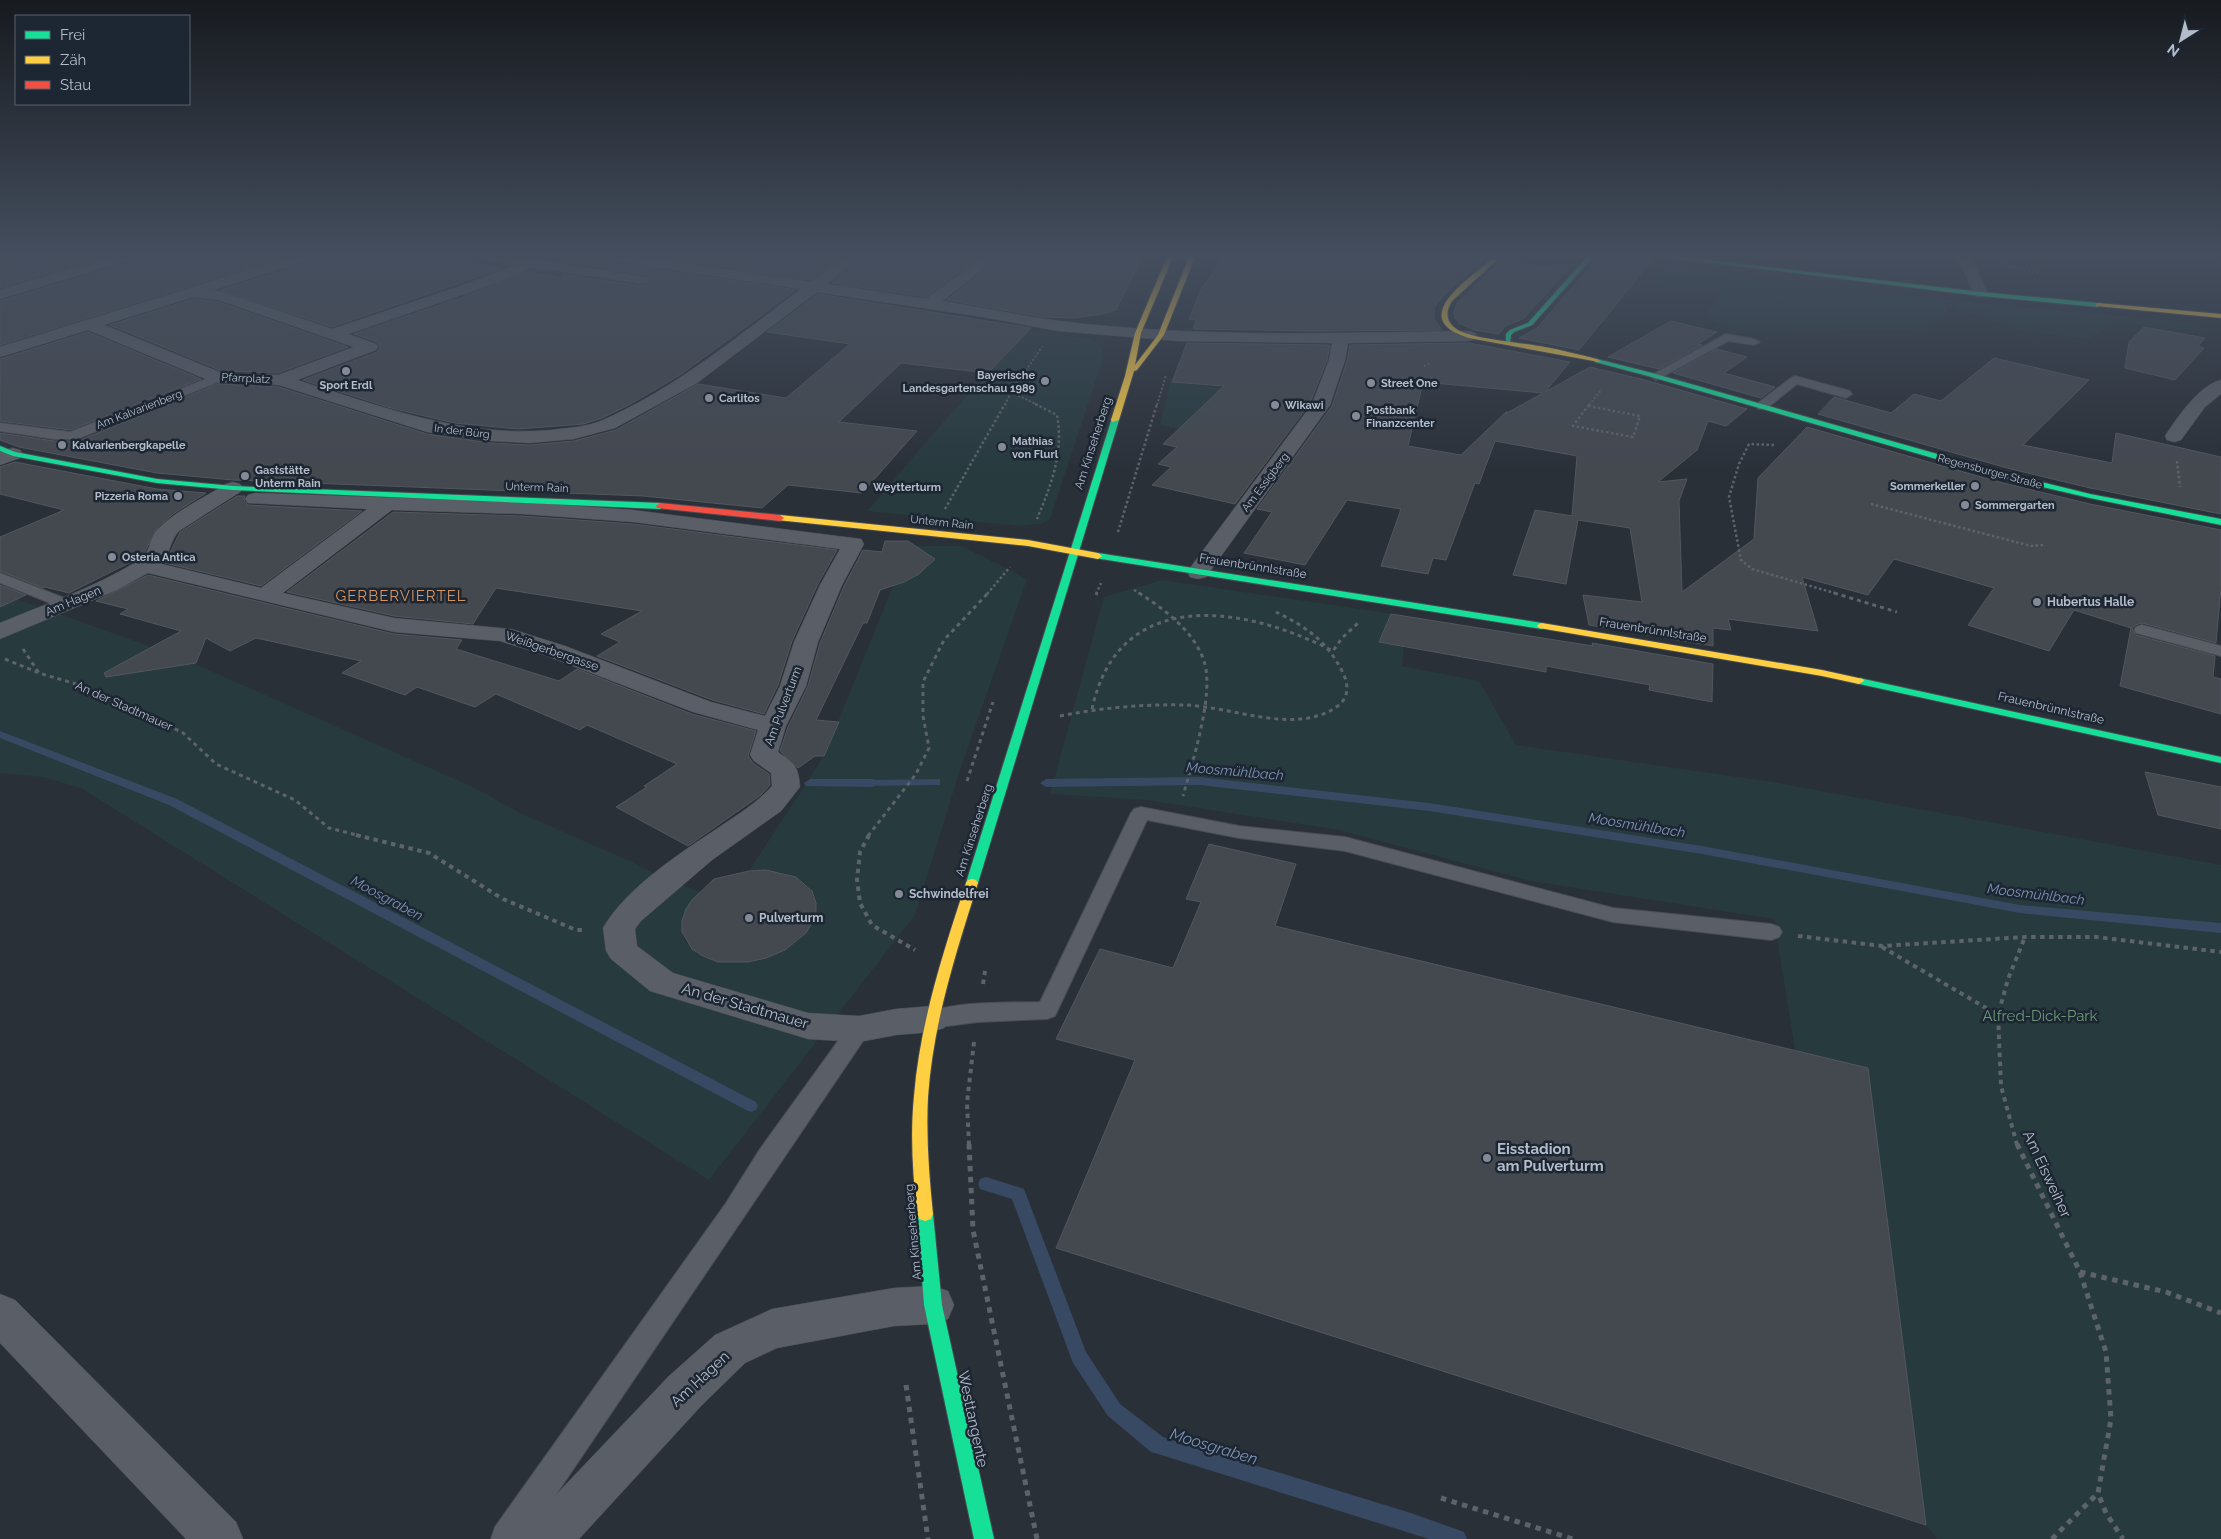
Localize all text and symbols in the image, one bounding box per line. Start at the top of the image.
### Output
legend [15,15,190,105]
north arrow [2156,15,2206,65]
text: Frei [60,26,85,44]
text: N [2164,41,2182,60]
text: Zäh [60,51,86,69]
text: Stau [60,76,91,94]
marker: Sport Erdl [340,365,352,377]
place label: Bayerische Landesgartenschau 1989 [903,369,1036,395]
street label: Pfarrplatz [221,371,271,386]
marker: Bayerische Landesgartenschau 1989 [1039,375,1051,387]
marker: Street One [1365,377,1377,389]
place label: Street One [1381,377,1438,390]
place label: Sport Erdl [320,379,373,392]
street label: Am Kalvarienberg [94,387,184,432]
marker: Carlitos [703,392,715,404]
place label: Carlitos [719,392,760,405]
street label: Am Kinseherberg [1071,395,1115,491]
marker: Wikawi [1269,399,1281,411]
place label: Wikawi [1285,399,1324,412]
place label: Postbank Finanzcenter [1366,404,1435,430]
marker: Postbank Finanzcenter [1350,410,1362,422]
street label: In der Bürg [433,422,491,441]
place label: Mathias von Flurl [1012,435,1059,461]
marker: Kalvarienbergkapelle [56,439,68,451]
place label: Kalvarienbergkapelle [72,439,186,452]
marker: Mathias von Flurl [996,441,1008,453]
street label: Am Essigberg [1239,450,1292,514]
street label: Regensburger Straße [1936,451,2044,492]
place label: Gaststätte Unterm Rain [255,464,321,490]
marker: Gaststätte Unterm Rain [239,470,251,482]
street label: Unterm Rain [505,480,569,495]
place label: Sommerkeller [1890,480,1966,493]
marker: Sommerkeller [1969,480,1981,492]
marker: Weytterturm [857,481,869,493]
place label: Weytterturm [873,481,941,494]
place label: Pizzeria Roma [95,490,168,503]
marker: Pizzeria Roma [172,490,184,502]
marker: Sommergarten [1959,499,1971,511]
place label: Sommergarten [1975,499,2055,512]
street label: Unterm Rain [910,513,974,532]
marker: Osteria Antica [106,551,118,563]
place label: Osteria Antica [122,551,196,564]
street label: Frauenbrünnlstraße [1198,551,1308,581]
street label: Am Hagen [43,583,103,619]
district label: GERBERVIERTEL [335,587,467,605]
place label: Hubertus Halle [2047,595,2134,609]
marker: Hubertus Halle [2031,596,2043,608]
street label: Frauenbrünnlstraße [1598,615,1708,645]
street label: Weißgerbergasse [503,628,601,674]
street label: Am Pulverturm [761,664,805,748]
street label: An der Stadtmauer [73,678,175,734]
street label: Frauenbrünnlstraße [1996,689,2106,727]
water label: Moosmühlbach [1186,759,1285,783]
street label: Am Kinseherberg [952,782,996,878]
water label: Moosmühlbach [1587,809,1687,841]
water label: Moosgraben [348,872,426,924]
water label: Moosmühlbach [1986,880,2086,908]
place label: Schwindelfrei [909,887,989,901]
marker: Schwindelfrei [893,888,905,900]
place label: Pulverturm [759,911,823,925]
marker: Pulverturm [743,912,755,924]
street label: An der Stadtmauer [680,979,811,1033]
park label: Alfred-Dick-Park [1982,1007,2098,1025]
street label: Am Eisweiher [2019,1128,2075,1221]
place label: Eisstadion am Pulverturm [1497,1140,1604,1175]
marker: Eisstadion am Pulverturm [1481,1152,1493,1164]
street label: Am Kinseherberg [902,1183,924,1281]
street label: Am Hagen [667,1347,733,1411]
street label: Westtangente [954,1369,992,1469]
water label: Moosgraben [1168,1424,1260,1469]

